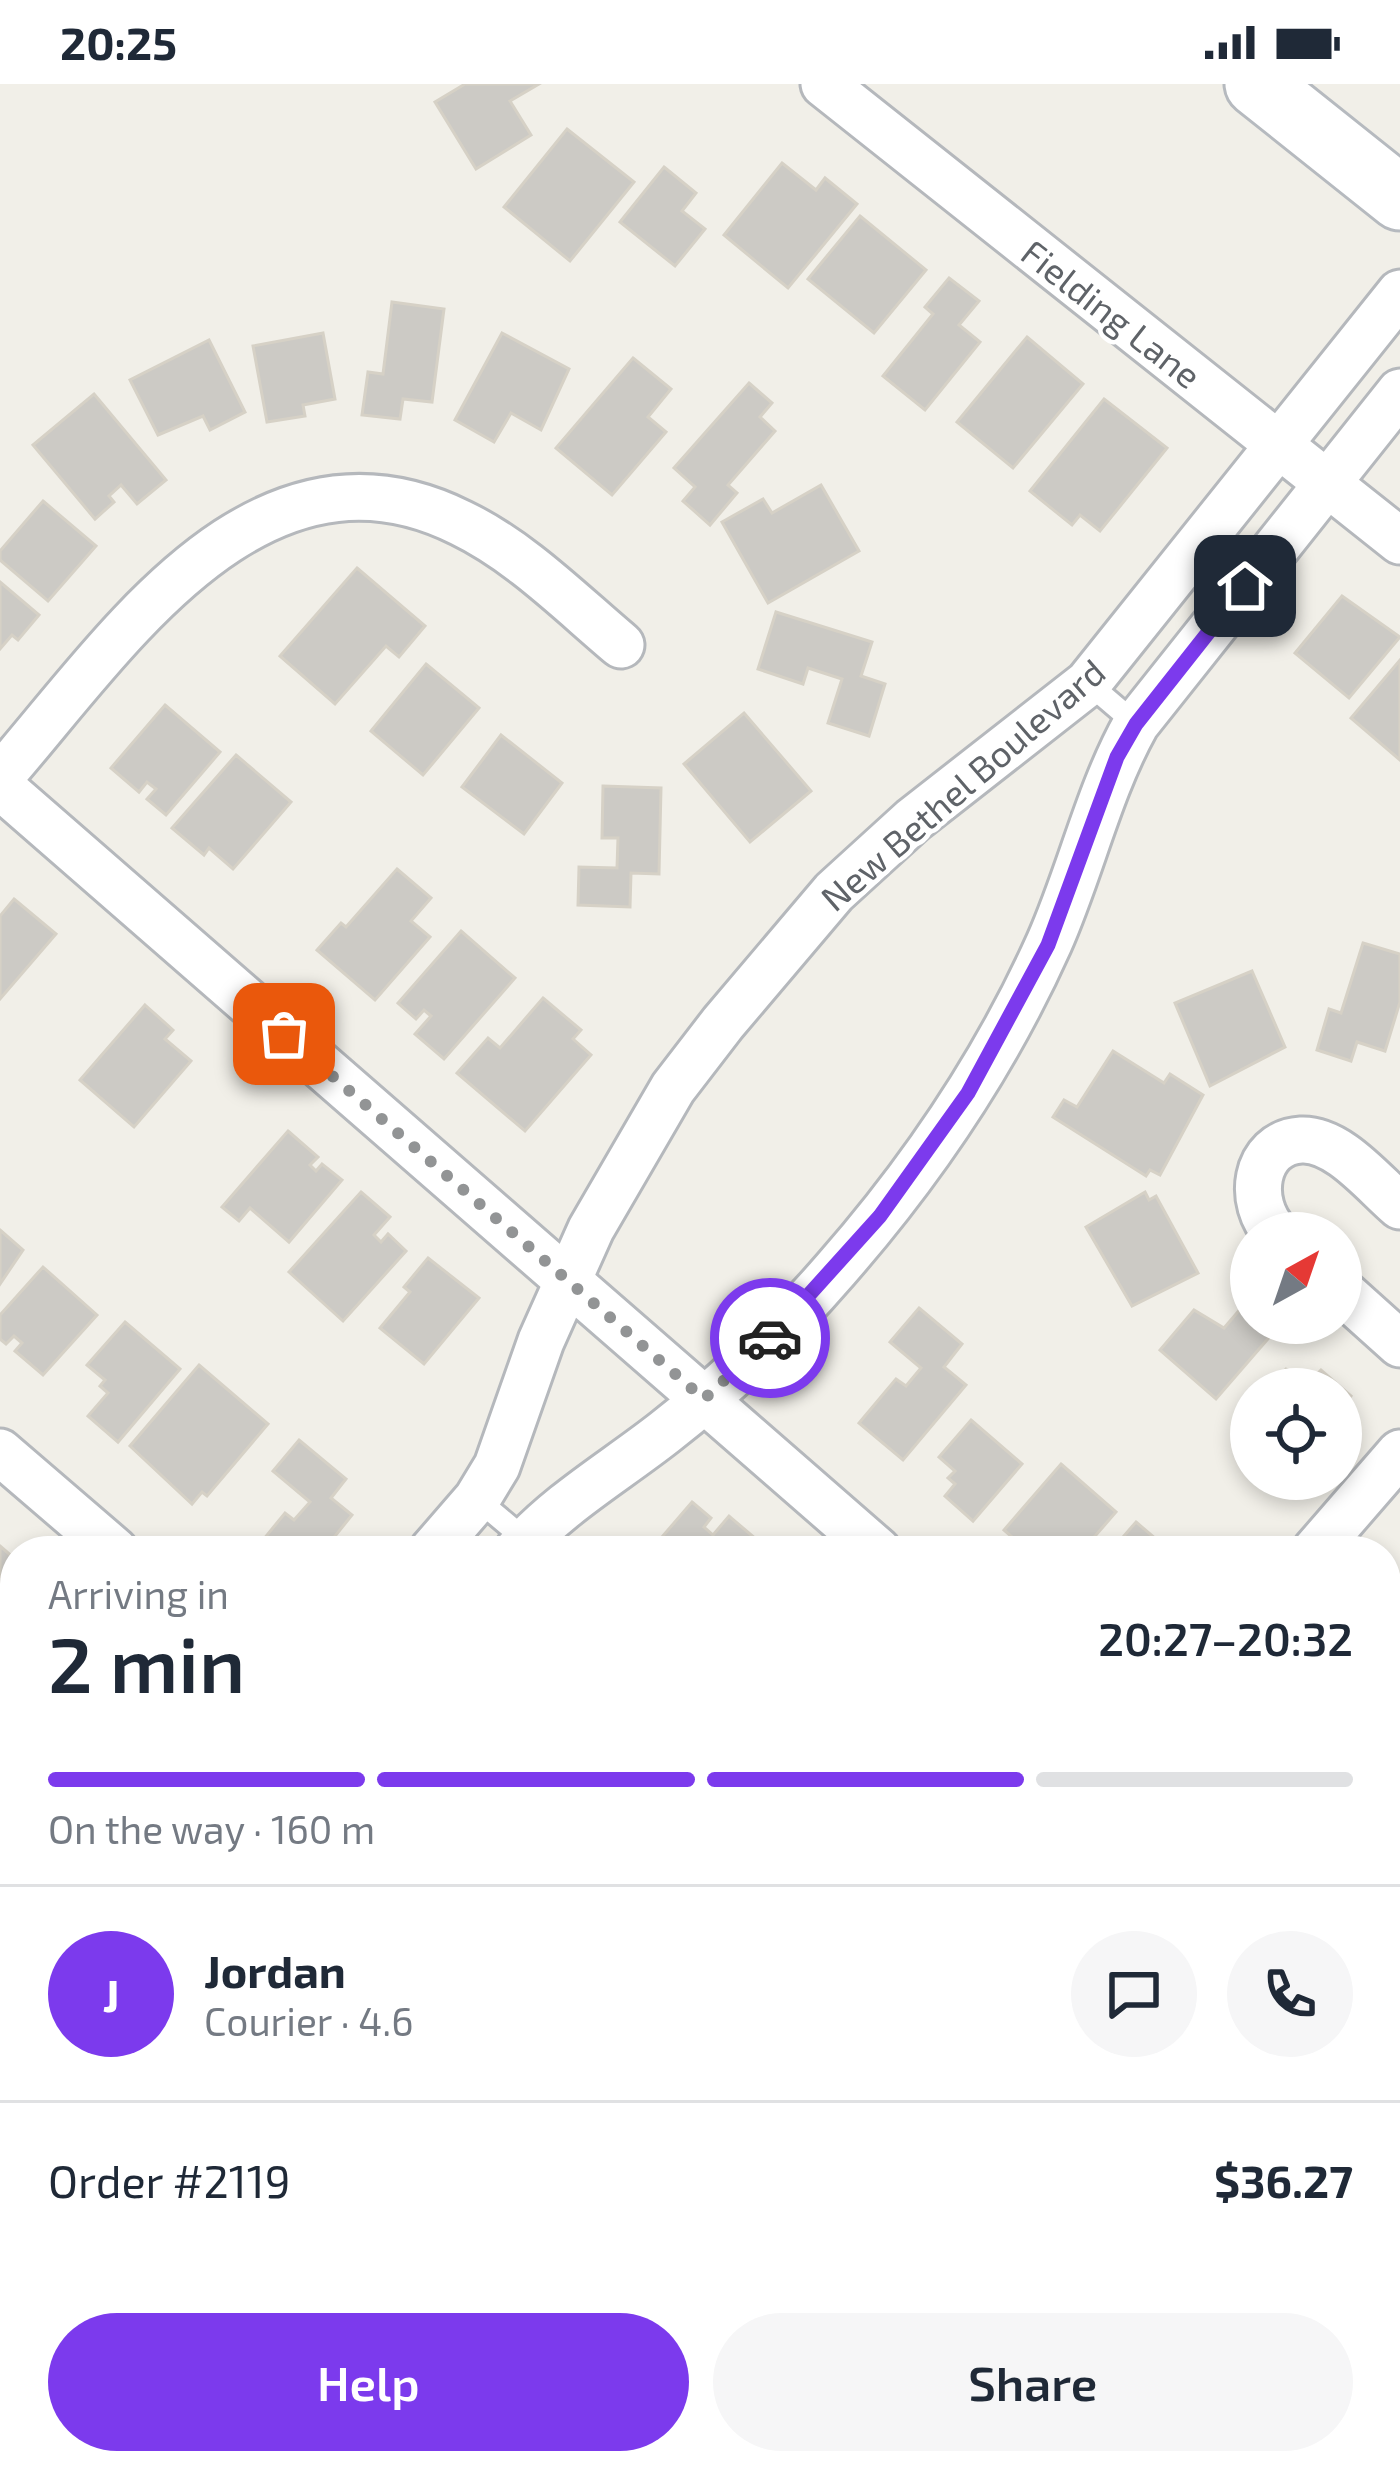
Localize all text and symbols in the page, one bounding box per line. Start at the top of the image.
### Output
text: 20:25 [60,15,177,69]
street label: Fielding Lane [1014,230,1210,396]
pin [1194,535,1296,637]
icon: home [1212,553,1278,619]
street label: New Bethel Boulevard [811,649,1113,919]
pin [233,983,335,1085]
icon: bag [251,1001,317,1067]
north arrow [1230,1212,1362,1344]
map controls [1230,1212,1362,1500]
courier [710,1278,830,1398]
icon: car [737,1305,803,1371]
button: locate [1230,1368,1362,1500]
text: Arriving in [48,1570,229,1617]
text: 20:27–20:32 [1098,1611,1353,1665]
text: 2 min [48,1615,245,1709]
text: On the way · 160 m [48,1805,375,1852]
button: chat [1071,1931,1197,2057]
button: phone [1227,1931,1353,2057]
text: Jordan [204,1943,346,1997]
text: J [103,1967,119,2021]
text: Courier · 4.6 [204,1997,414,2044]
text: Order #2119 [48,2153,290,2207]
text: $36.27 [1214,2153,1353,2207]
button: Help [48,2313,689,2451]
button: Share [713,2313,1353,2451]

